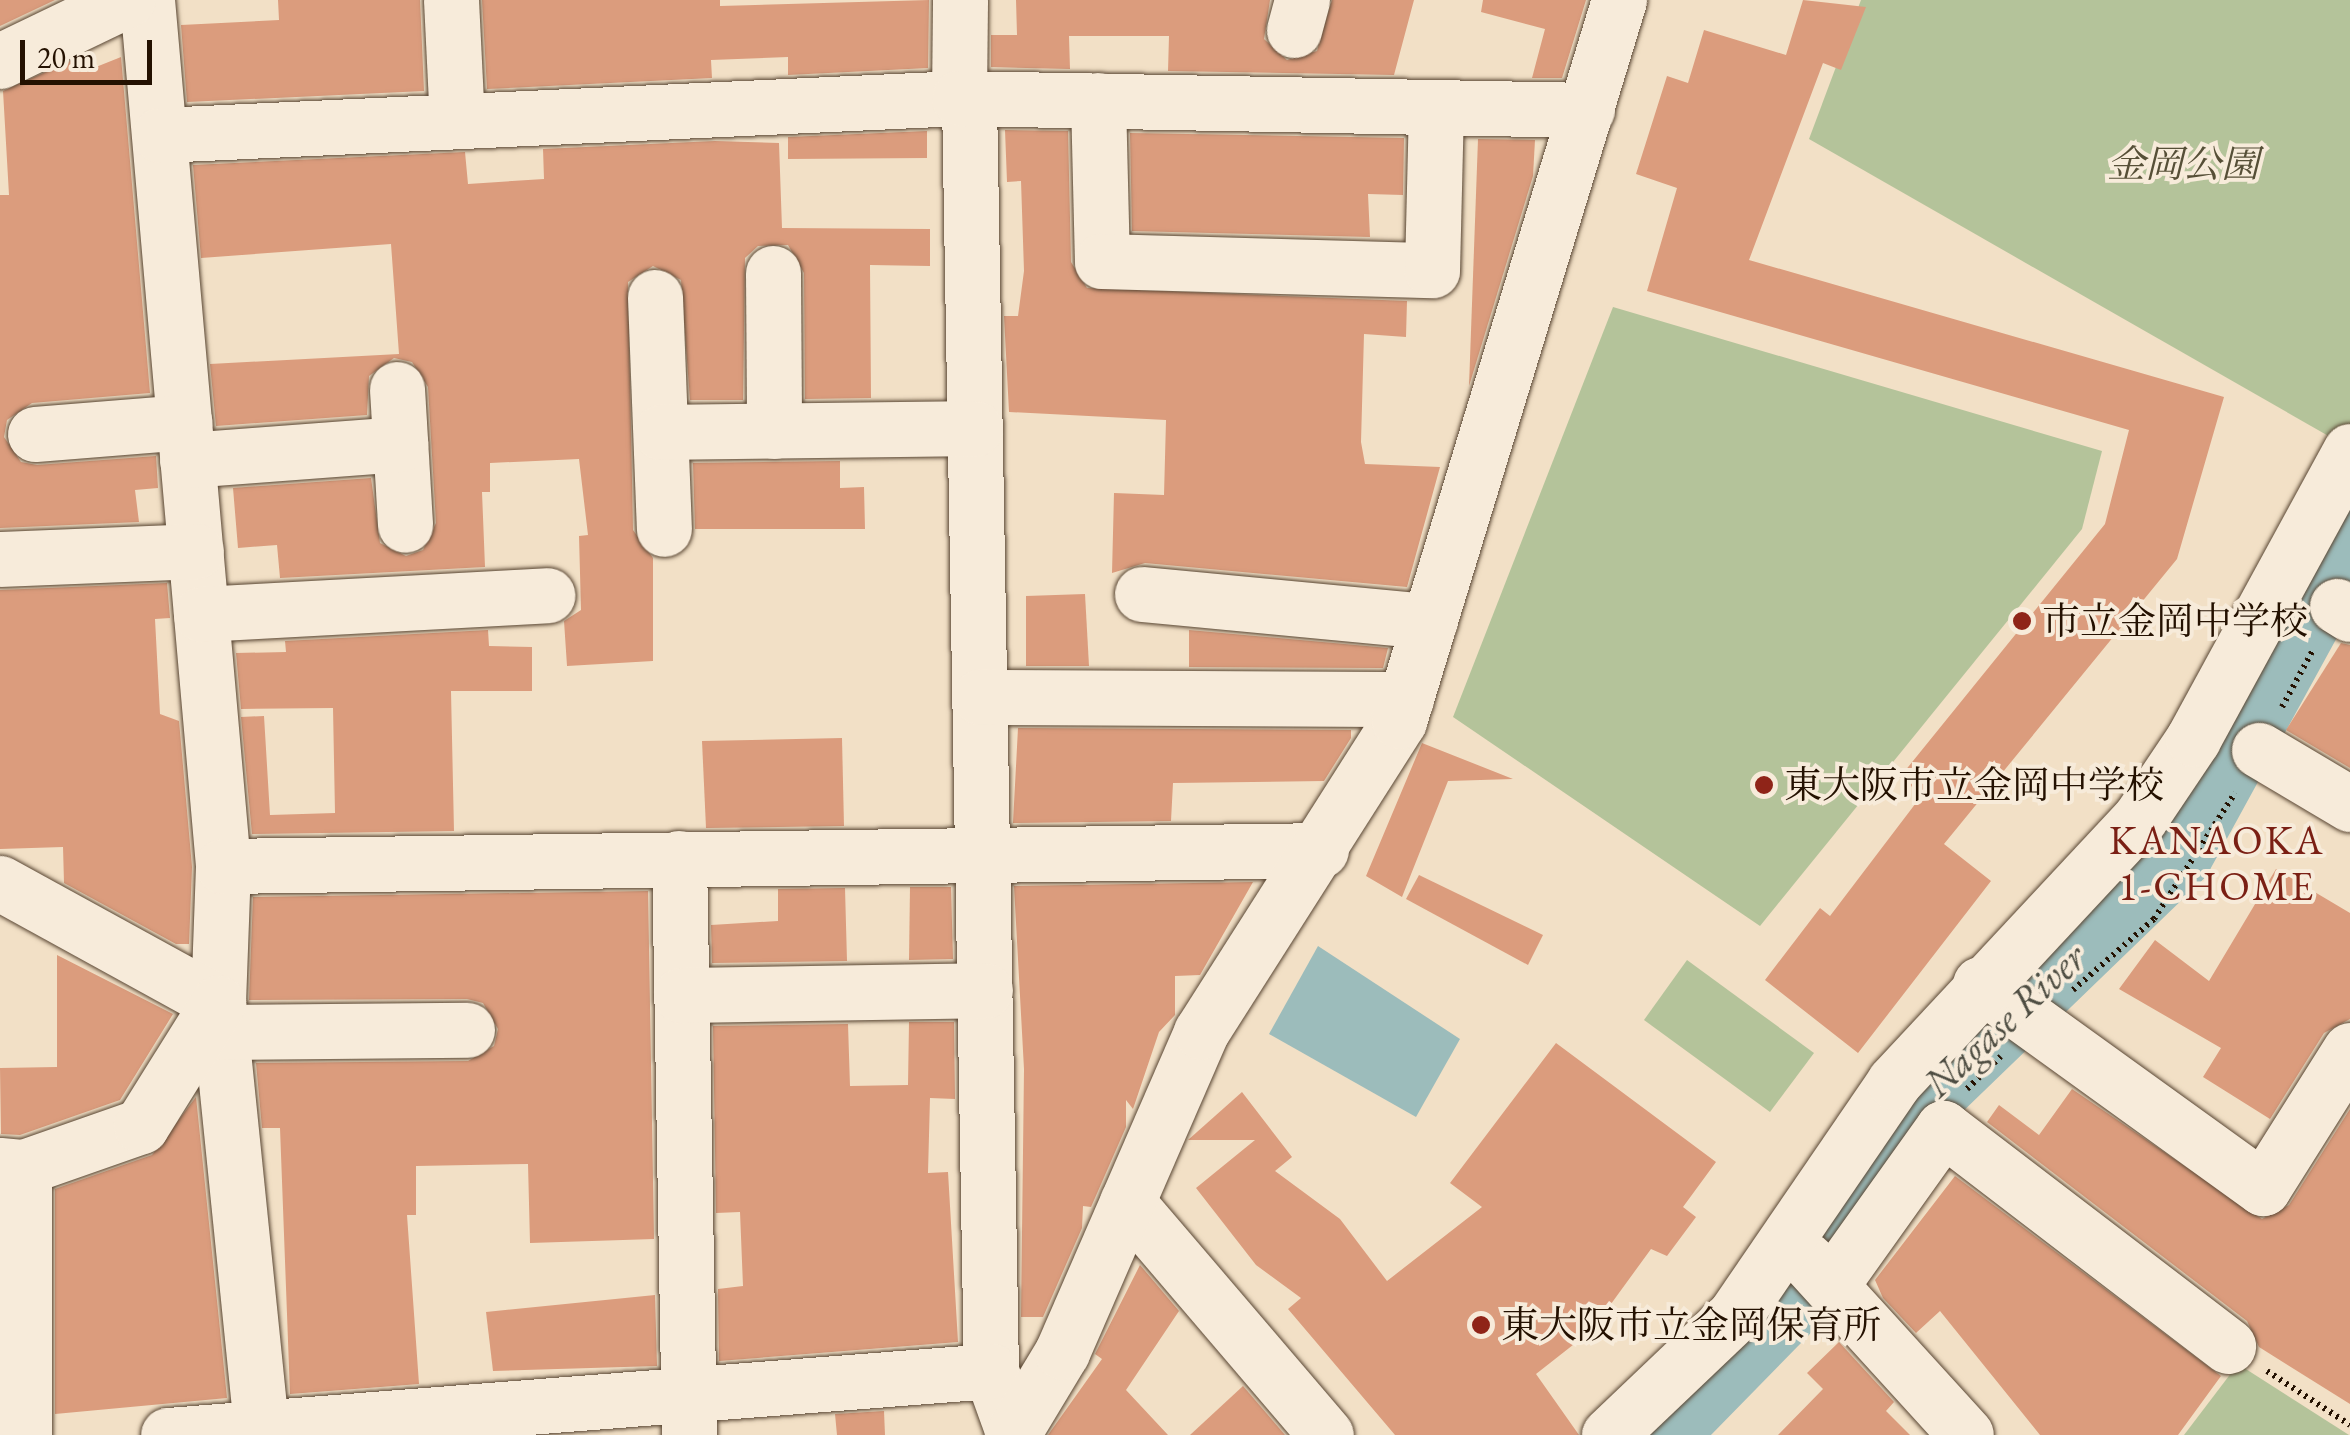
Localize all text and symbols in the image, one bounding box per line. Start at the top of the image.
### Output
scale bar [25,20,158,82]
text: 20 m [37,38,95,77]
park label: 金岡公園 [2107,141,2259,187]
place label: 市立金岡中学校 [2042,598,2308,644]
marker: 市立金岡中学校 [2011,610,2033,632]
place label: 東大阪市立金岡中学校 [1784,762,2164,808]
marker: 東大阪市立金岡中学校 [1753,774,1775,796]
district label: KANAOKA 1-CHOME [2109,816,2325,910]
water label: Nagase River [1913,933,2095,1107]
place label: 東大阪市立金岡保育所 [1501,1302,1881,1348]
marker: 東大阪市立金岡保育所 [1470,1314,1492,1336]

